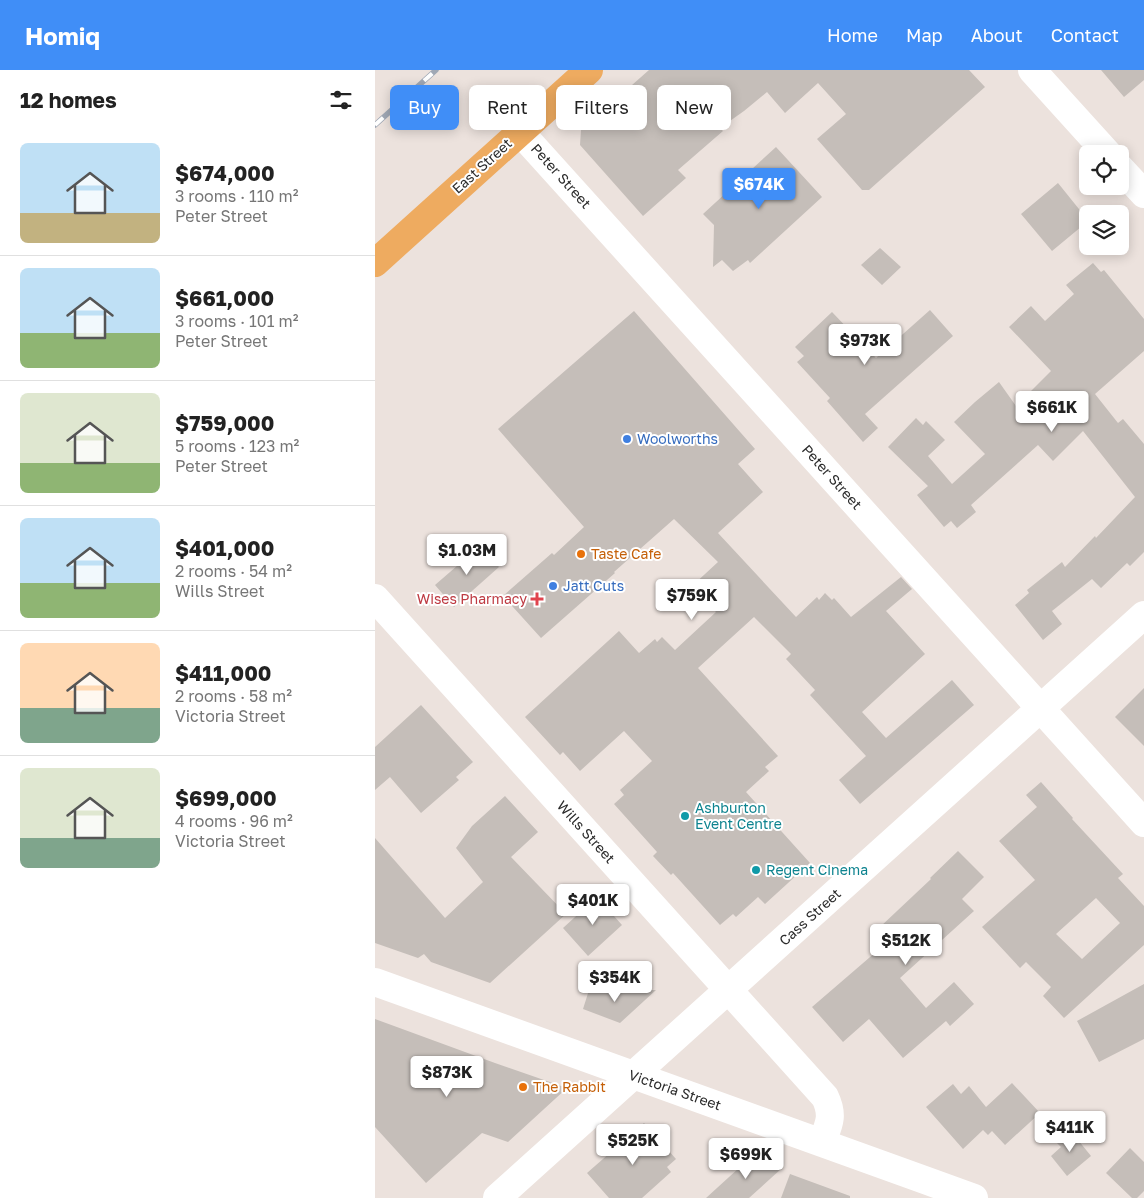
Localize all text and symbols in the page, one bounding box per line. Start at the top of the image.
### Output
text: Homiq [25,21,100,50]
text: Home [827,24,878,46]
text: Map [906,24,943,46]
text: About [971,24,1023,46]
text: Contact [1051,24,1119,46]
chip: Buy [390,85,459,130]
chip: Rent [469,85,546,130]
chip: Filters [556,85,647,130]
chip: New [657,85,731,130]
icon: filters [327,86,355,114]
text: 12 homes [20,87,117,113]
street label: East Street [448,134,515,197]
street label: Peter Street [528,140,595,212]
map controls [1079,145,1129,255]
button: locate [1079,145,1129,195]
text: $674,000 [175,160,275,186]
icon: home [60,163,120,223]
pin: $674K [724,168,794,210]
text: $674K [733,174,785,194]
text: 3 rooms · 110 m² [175,186,298,206]
button: layers [1079,205,1129,255]
text: Peter Street [175,206,268,226]
text: $661,000 [175,285,274,311]
icon: home [60,288,120,348]
text: 3 rooms · 101 m² [175,311,298,331]
pin: $973K [830,324,900,366]
text: $973K [840,330,890,350]
text: Peter Street [175,331,268,351]
pin: $661K [1017,390,1087,433]
text: $661K [1027,397,1077,417]
text: $759,000 [175,410,274,436]
icon: home [60,413,120,473]
place label: Woolworths [637,430,718,447]
marker: Woolworths [621,433,633,445]
text: 5 rooms · 123 m² [175,436,299,456]
street label: Peter Street [799,441,866,513]
text: Peter Street [175,456,268,476]
pin: $1.03M [426,534,508,576]
text: $401,000 [175,535,274,561]
icon: home [60,538,120,598]
text: $1.03M [438,540,496,560]
place label: Taste Cafe [591,545,662,562]
marker: Taste Cafe [575,548,587,560]
text: 2 rooms · 54 m² [175,561,292,581]
place label: Jatt Cuts [563,577,624,594]
pin: $759K [657,578,727,621]
marker: Jatt Cuts [547,580,559,592]
text: Wills Street [175,581,265,601]
text: $759K [667,585,717,605]
place label: Wises Pharmacy [417,590,527,607]
marker: Wises Pharmacy [531,593,543,605]
text: $411,000 [175,660,272,686]
icon: home [60,663,120,723]
text: 2 rooms · 58 m² [175,686,292,706]
text: Victoria Street [175,706,286,726]
text: $699,000 [175,785,277,811]
icon: home [60,788,120,848]
street label: Wills Street [554,797,619,867]
place label: Ashburton Event Centre [695,799,782,832]
marker: Ashburton Event Centre [679,810,691,822]
text: 4 rooms · 96 m² [175,811,293,831]
text: Victoria Street [175,831,286,851]
place label: Regent Cinema [766,861,868,878]
marker: Regent Cinema [750,864,762,876]
pin: $401K [558,884,628,926]
street label: Cass Street [775,884,844,949]
text: $401K [568,890,618,910]
pin: $512K [871,924,941,966]
text: $512K [881,930,931,950]
pin: $354K [580,960,650,1003]
text: $354K [589,967,641,987]
pin: $873K [412,1056,482,1098]
text: $873K [421,1062,473,1082]
street label: Victoria Street [627,1066,724,1113]
place label: The Rabbit [533,1078,606,1095]
marker: The Rabbit [517,1081,529,1093]
pin: $411K [1035,1110,1105,1153]
text: $411K [1046,1117,1094,1137]
pin: $525K [598,1124,668,1166]
text: $525K [607,1130,659,1150]
pin: $699K [711,1138,781,1180]
text: $699K [720,1144,772,1164]

